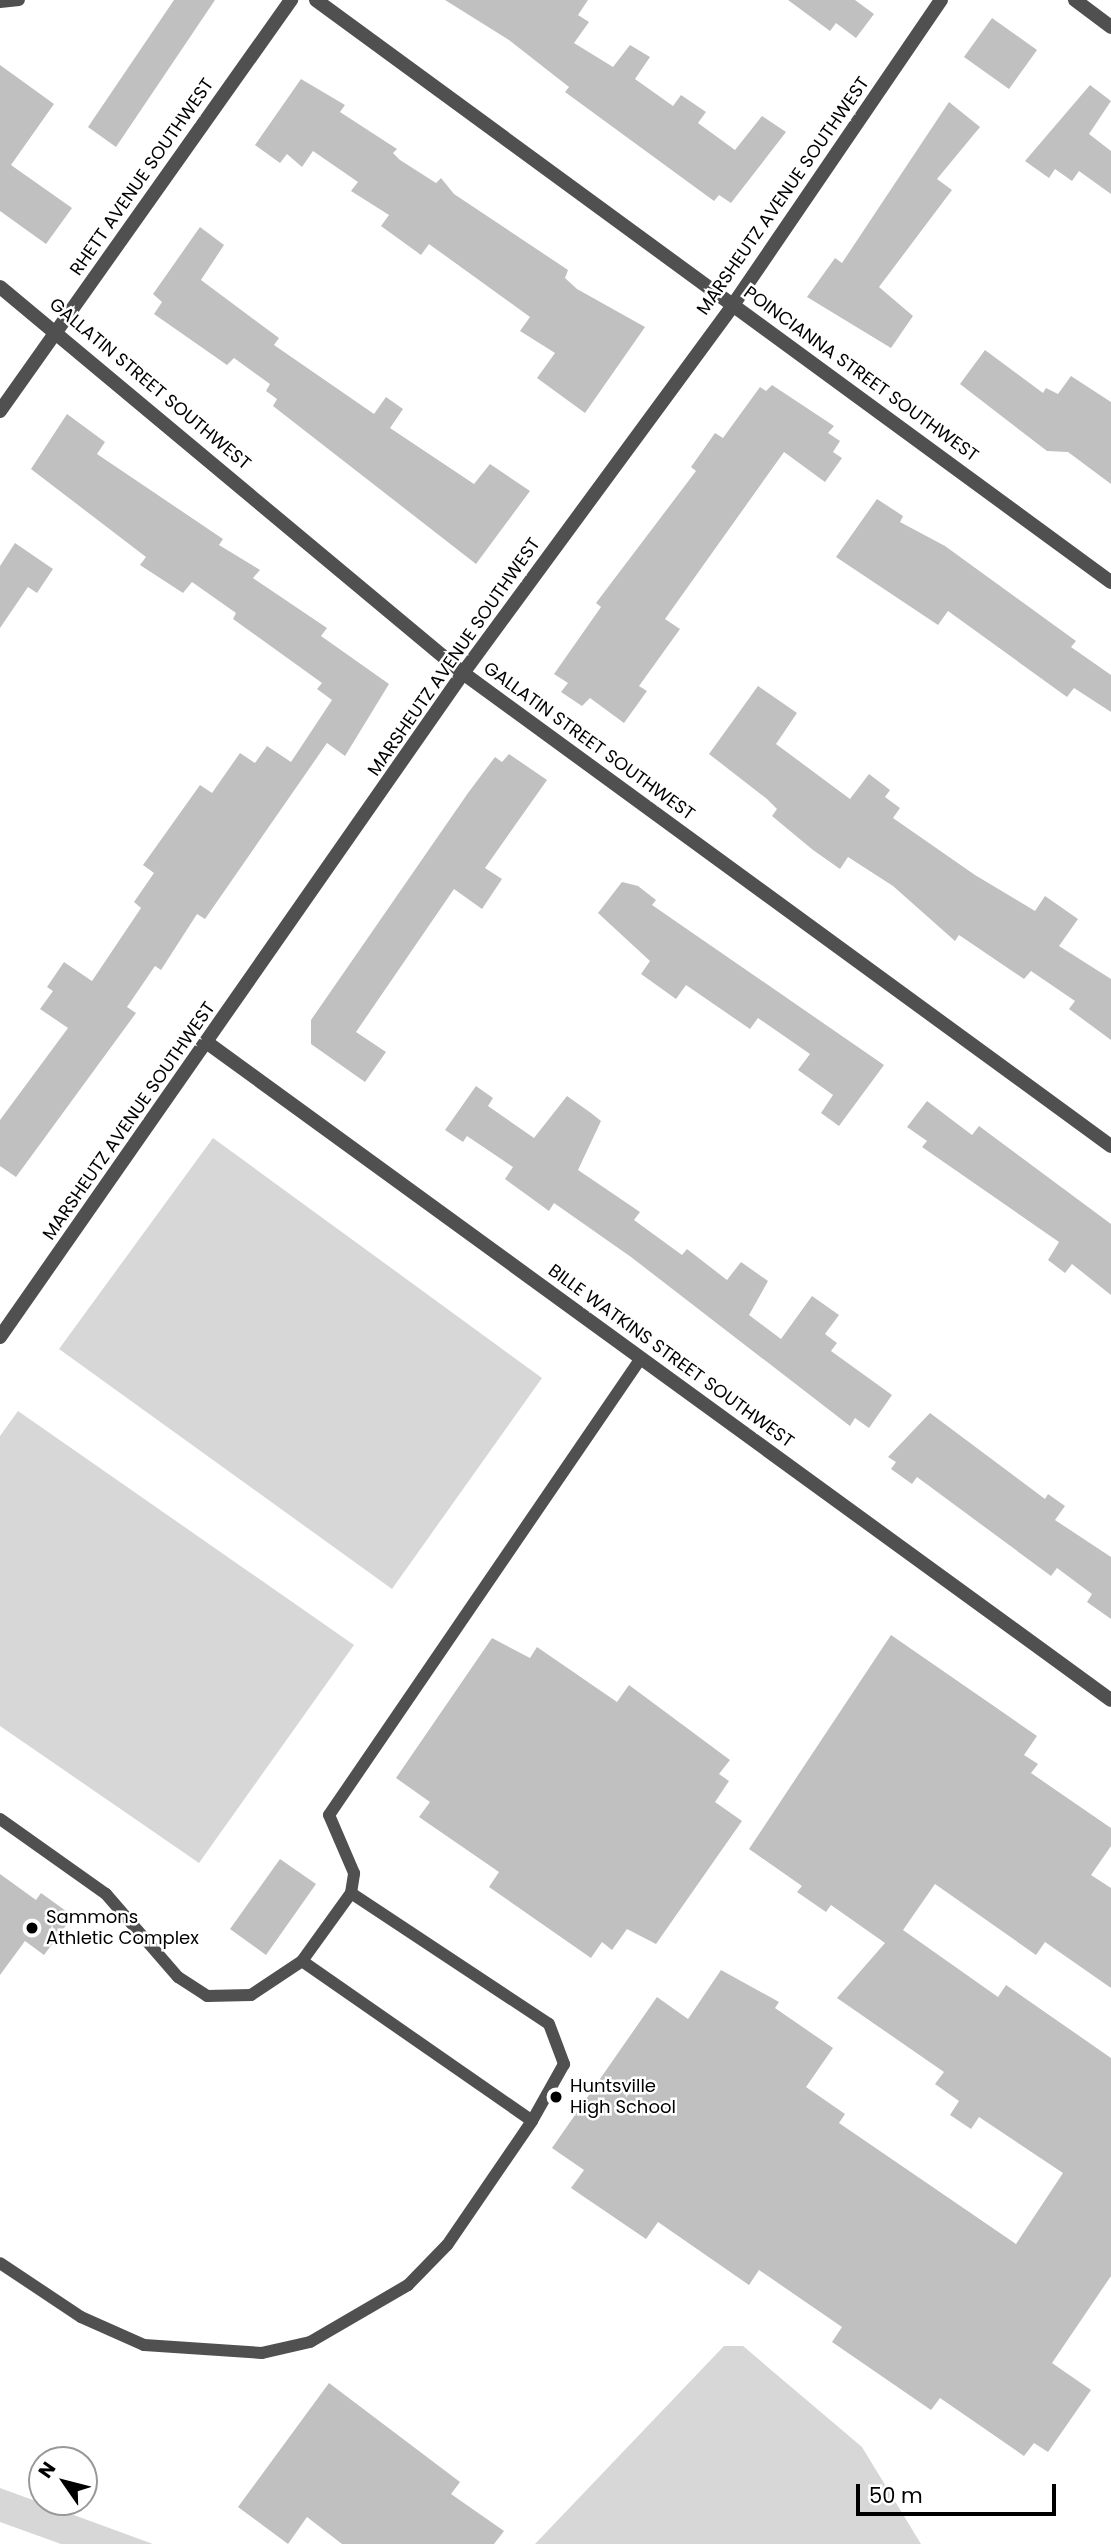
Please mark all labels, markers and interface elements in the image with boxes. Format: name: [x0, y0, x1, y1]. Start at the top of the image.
street label: MARSHEUTZ AVENUE SOUTHWEST: [692, 73, 874, 319]
street label: RHETT AVENUE SOUTHWEST: [66, 74, 218, 280]
street label: POINCIANNA STREET SOUTHWEST: [739, 282, 983, 466]
street label: GALLATIN STREET SOUTHWEST: [45, 293, 255, 475]
street label: MARSHEUTZ AVENUE SOUTHWEST: [363, 534, 545, 780]
street label: GALLATIN STREET SOUTHWEST: [479, 657, 699, 825]
street label: MARSHEUTZ AVENUE SOUTHWEST: [38, 998, 220, 1244]
street label: BILLE WATKINS STREET SOUTHWEST: [544, 1260, 798, 1452]
place label: Sammons Athletic Complex: [46, 1907, 199, 1950]
marker: Sammons Athletic Complex: [24, 1920, 40, 1936]
place label: Huntsville High School: [570, 2076, 676, 2118]
marker: Huntsville High School: [548, 2089, 564, 2105]
north arrow: [28, 2446, 98, 2516]
text: N: [32, 2456, 62, 2483]
scale bar: [859, 2470, 1058, 2514]
text: 50 m: [869, 2481, 923, 2510]

